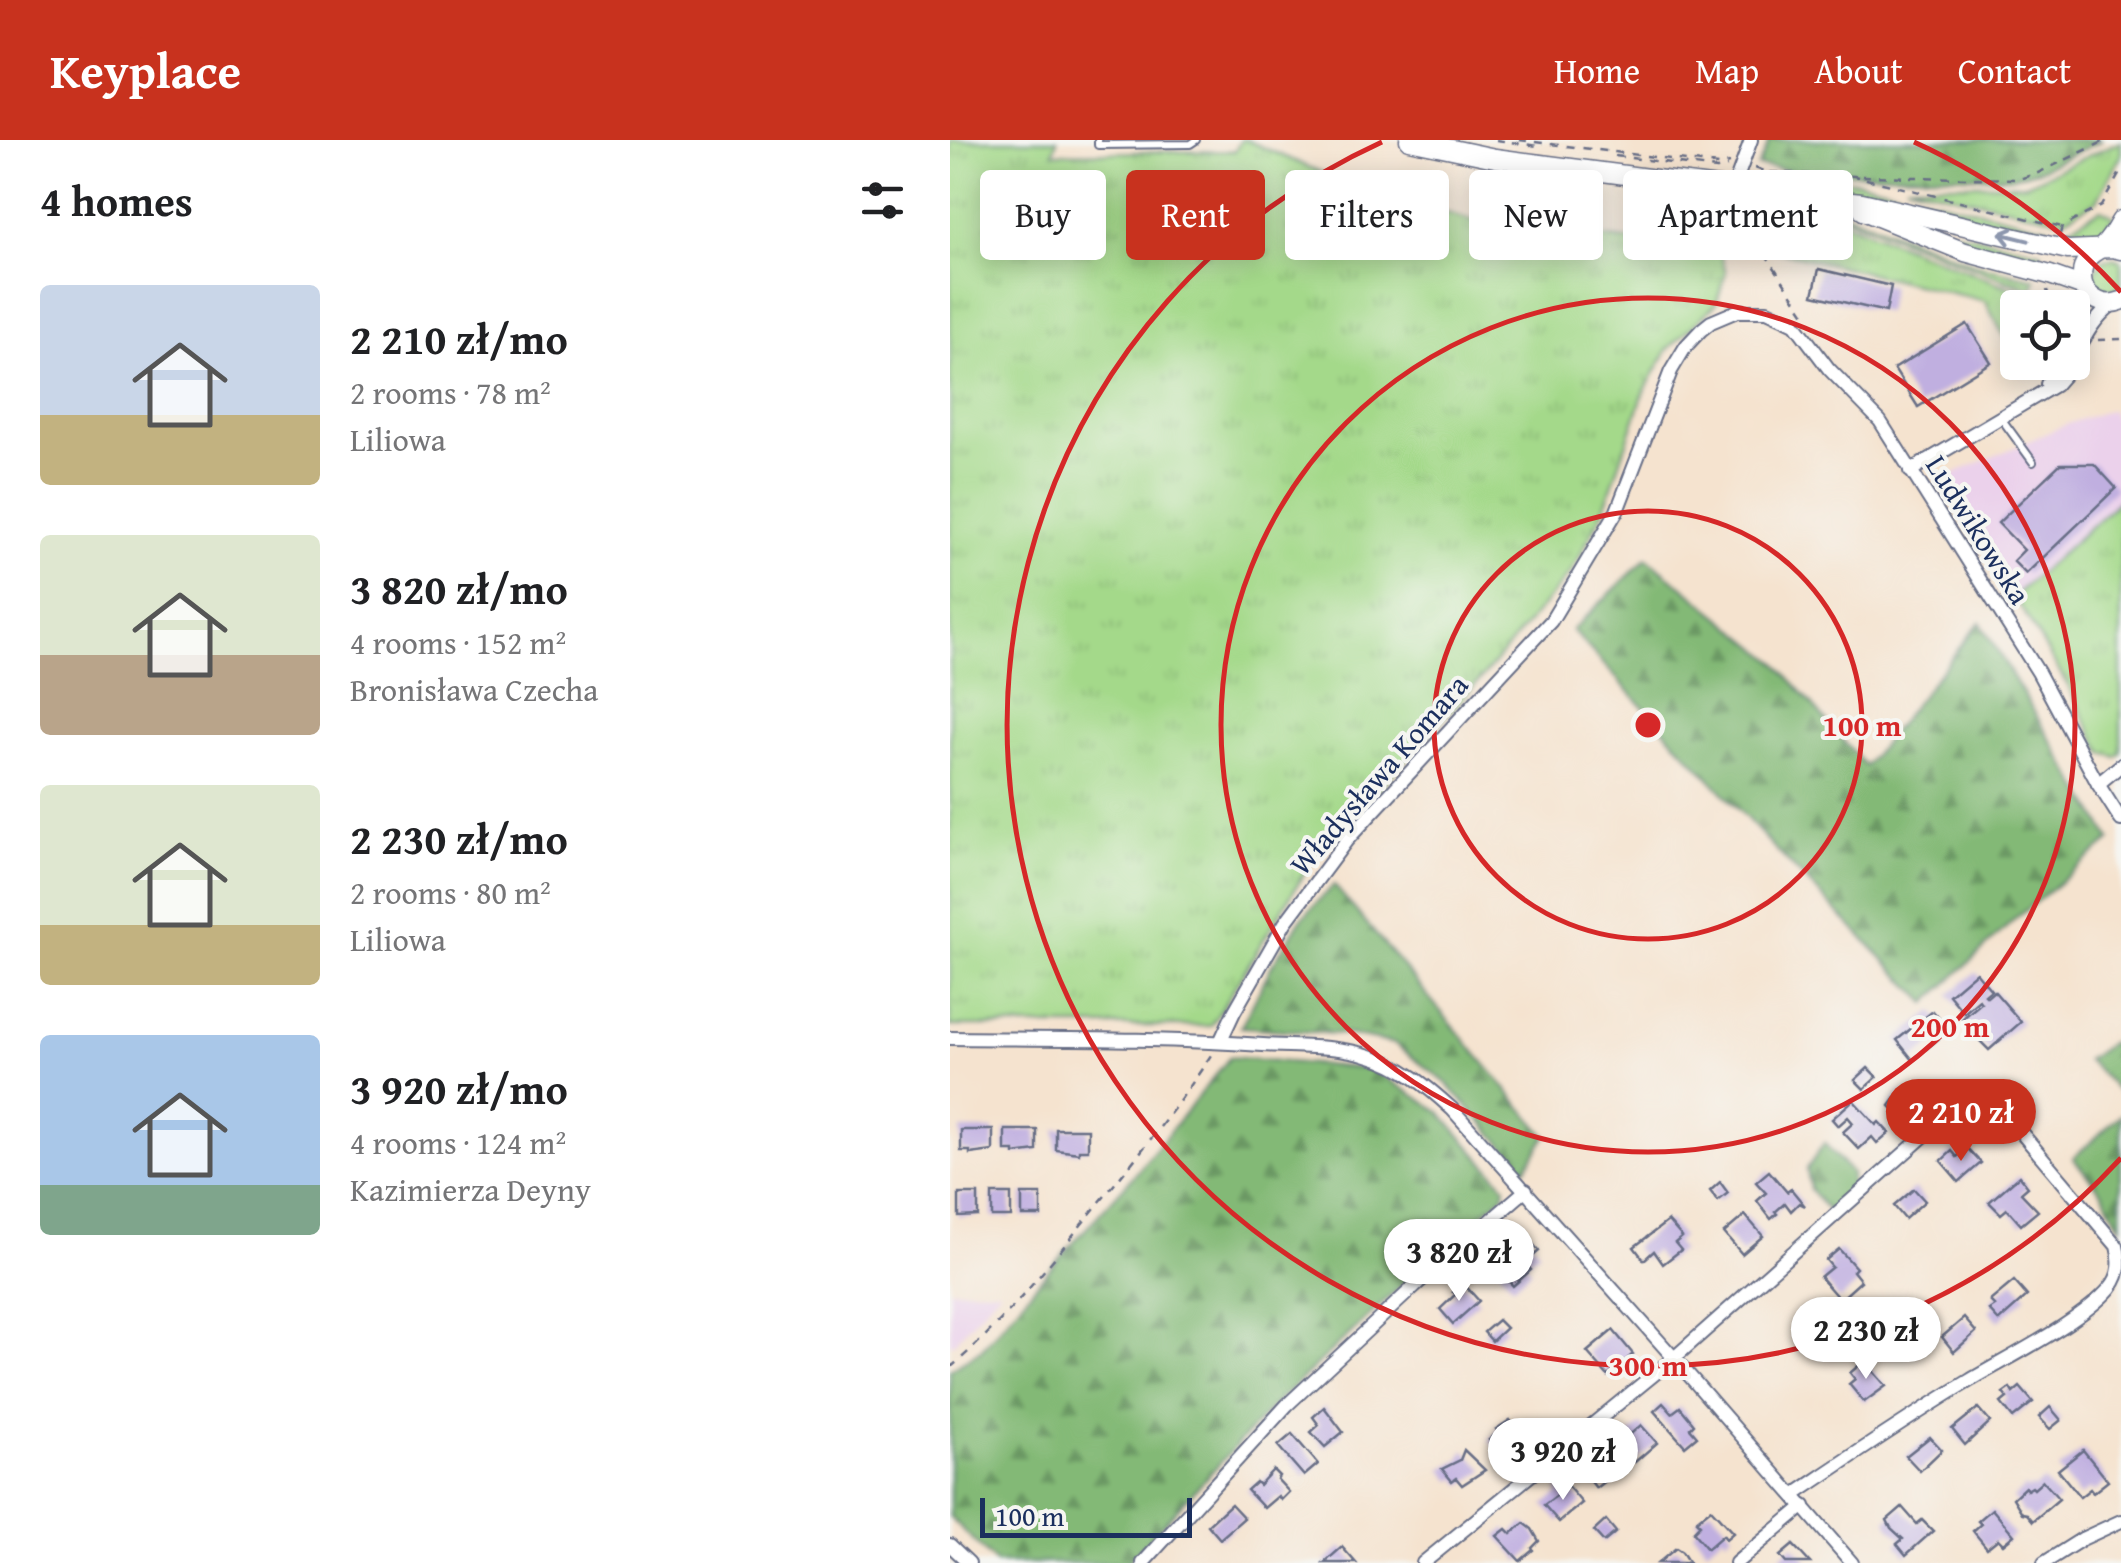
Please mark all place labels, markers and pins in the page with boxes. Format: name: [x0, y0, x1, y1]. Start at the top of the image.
centre of rings: [1630, 707, 1666, 743]
pin: 2 210 zł: [1858, 1079, 2064, 1164]
pin: 3 820 zł: [1356, 1219, 1562, 1304]
pin: 2 230 zł: [1763, 1297, 1969, 1382]
pin: 3 920 zł: [1460, 1418, 1666, 1503]

